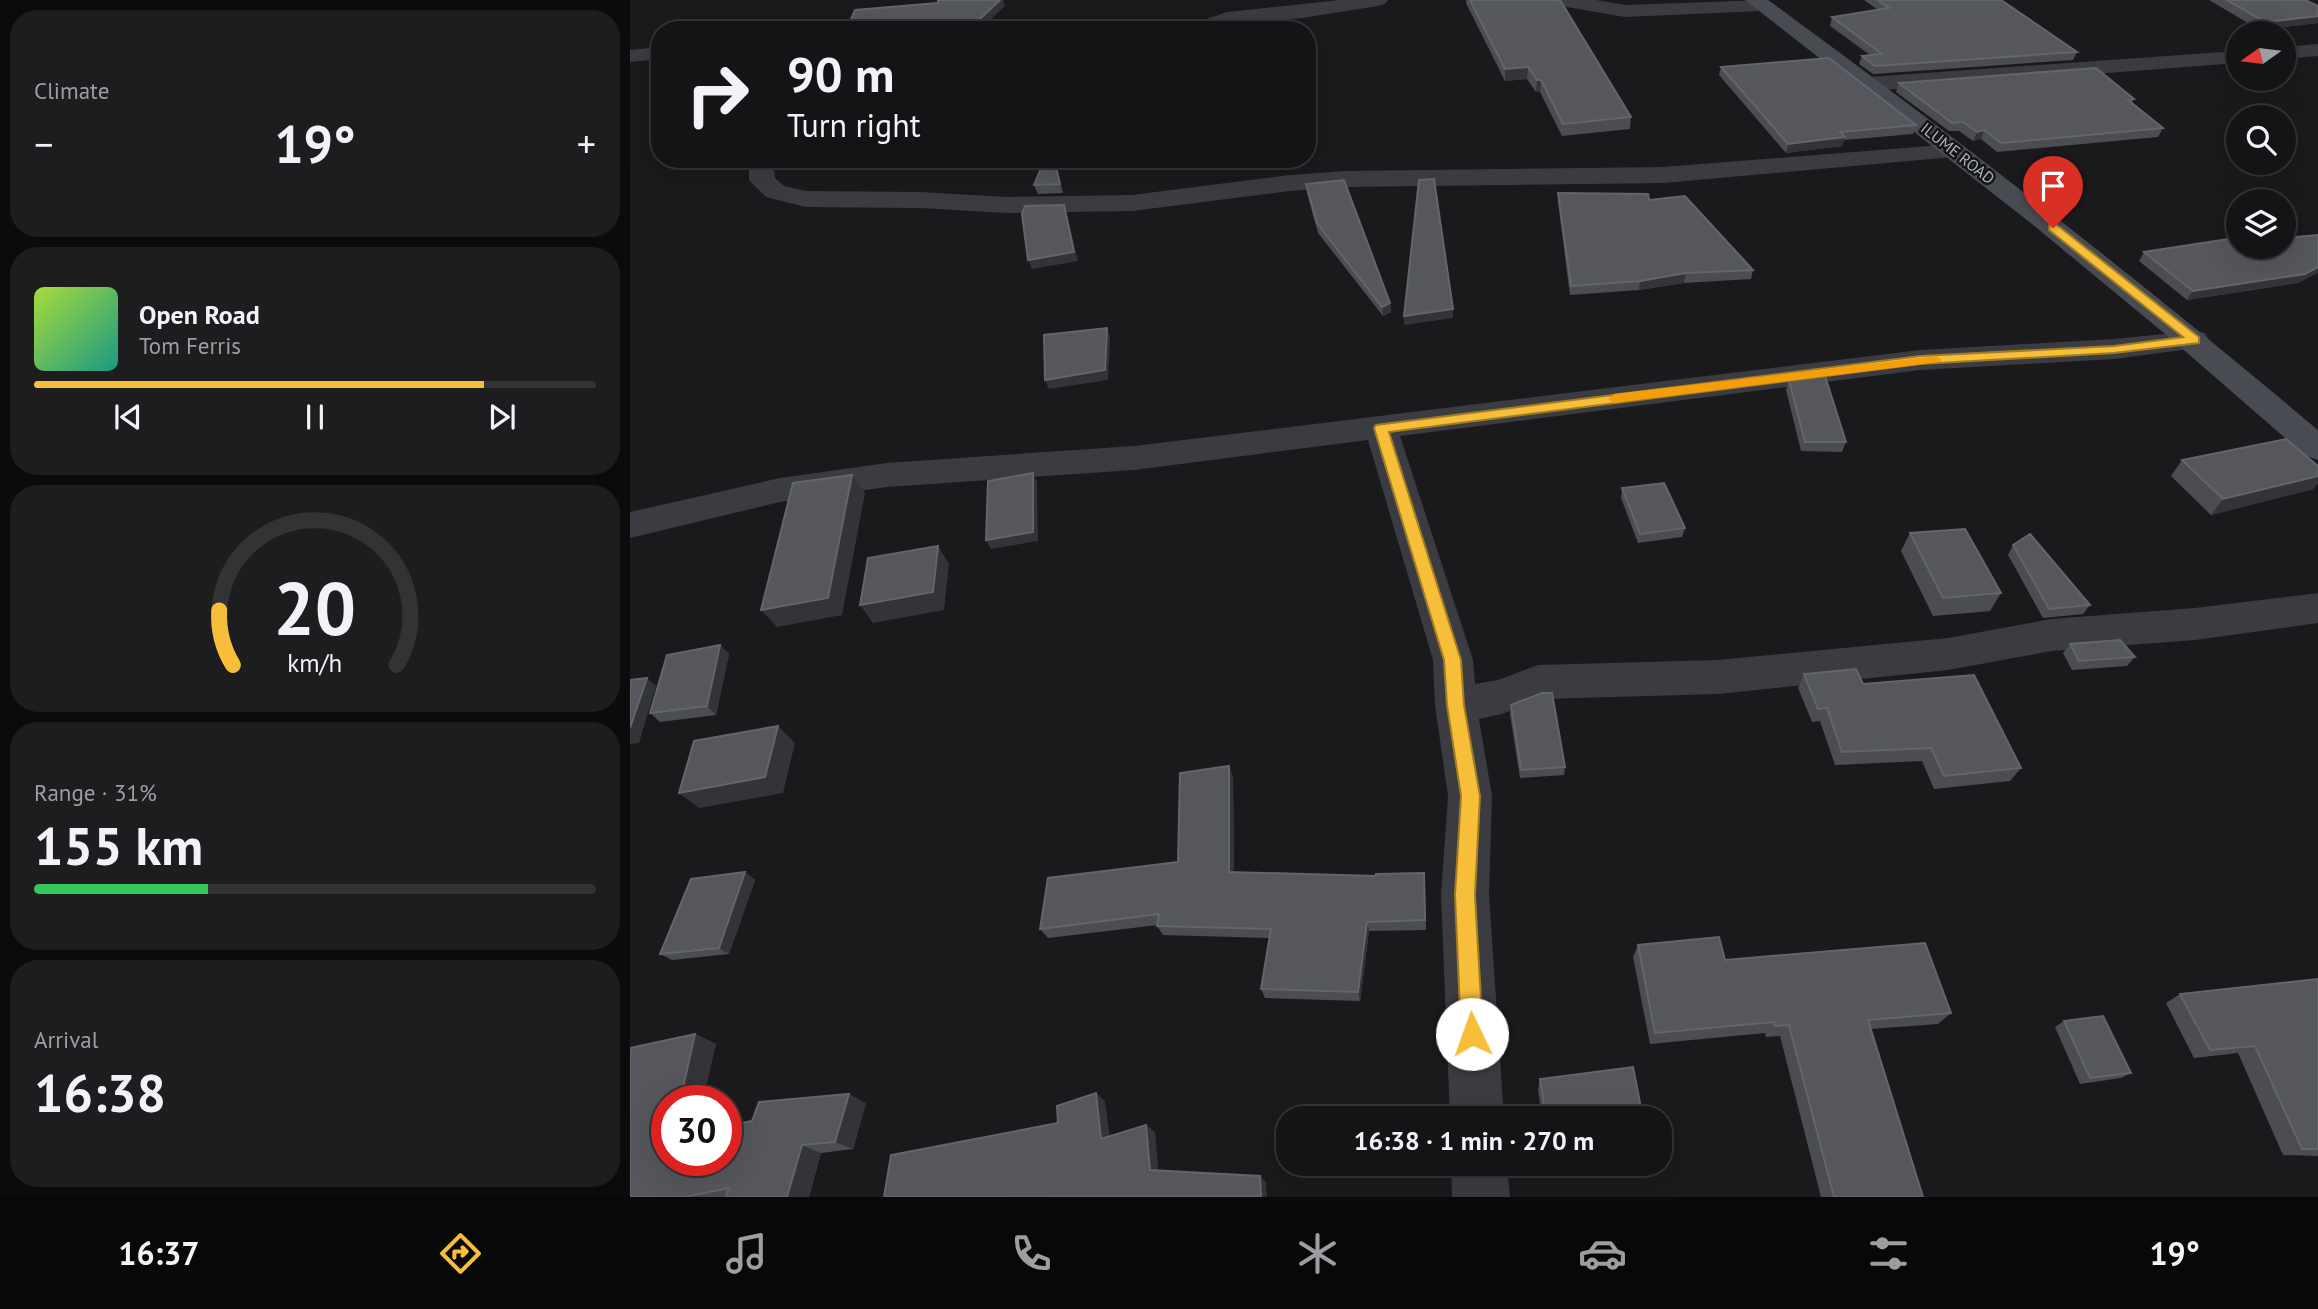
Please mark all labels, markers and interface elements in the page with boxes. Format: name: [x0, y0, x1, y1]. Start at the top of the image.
north arrow: [2226, 21, 2296, 91]
map controls: [2226, 21, 2296, 259]
text: 90 m: [787, 42, 894, 106]
icon: right: [672, 49, 763, 140]
text: Climate: [34, 76, 109, 105]
text: Turn right: [787, 104, 921, 146]
button: search: [2226, 105, 2296, 175]
text: 19°: [274, 110, 356, 177]
street label: ILUME ROAD: [1917, 118, 1999, 188]
text: −: [34, 119, 53, 168]
text: +: [577, 119, 596, 168]
pin: [2023, 156, 2083, 228]
icon: arrive: [2034, 167, 2072, 205]
button: layers: [2226, 189, 2296, 259]
text: Open Road: [139, 298, 260, 331]
text: Tom Ferris: [139, 331, 241, 360]
icon: previous: [109, 398, 147, 436]
icon: pause: [296, 398, 334, 436]
icon: next: [483, 398, 521, 436]
text: 20: [274, 561, 356, 655]
text: km/h: [288, 646, 342, 678]
text: Range · 31%: [34, 778, 157, 807]
text: 155 km: [34, 812, 203, 879]
position arrow: [1435, 997, 1509, 1071]
text: Arrival: [34, 1025, 98, 1054]
text: 16:38: [34, 1059, 166, 1126]
speed limit sign: 30: [651, 1085, 742, 1176]
text: 16:38 · 1 min · 270 m: [1354, 1124, 1594, 1157]
icon: directions: [436, 1229, 485, 1278]
icon: music: [722, 1229, 771, 1278]
icon: phone: [1007, 1229, 1056, 1278]
icon: climate: [1293, 1229, 1342, 1278]
icon: car: [1578, 1229, 1627, 1278]
icon: filters: [1864, 1229, 1913, 1278]
text: 16:37: [118, 1232, 199, 1274]
text: 19°: [2149, 1232, 2200, 1274]

